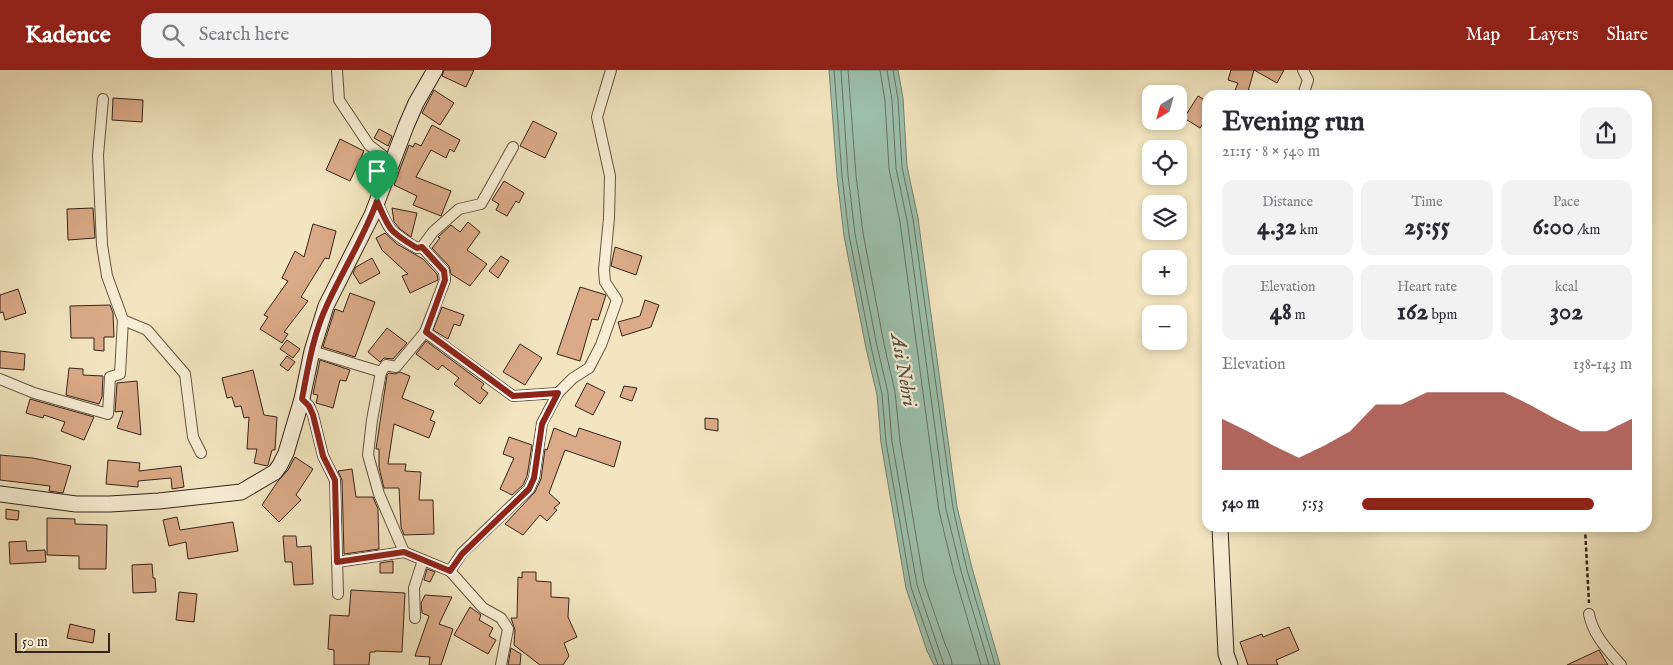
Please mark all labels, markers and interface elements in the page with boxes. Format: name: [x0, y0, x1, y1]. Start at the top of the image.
search box: [141, 13, 491, 58]
text: Kadence: [25, 20, 111, 51]
icon: search: [159, 21, 187, 49]
text: Search here: [199, 23, 289, 47]
text: Map: [1466, 24, 1500, 47]
text: Layers: [1528, 24, 1579, 47]
text: Share: [1607, 24, 1648, 47]
north arrow: [1142, 85, 1188, 130]
map controls: [1142, 85, 1187, 350]
text: Evening run: [1222, 105, 1365, 140]
button: share: [1580, 107, 1632, 159]
button: locate: [1142, 140, 1187, 185]
text: 21:15 · 8 × 540 m: [1222, 142, 1320, 162]
pin: [356, 150, 398, 201]
icon: arrive: [363, 157, 391, 185]
text: Distance: [1262, 193, 1313, 211]
text: Time: [1411, 193, 1443, 211]
text: Pace: [1553, 193, 1580, 211]
button: layers: [1142, 195, 1187, 240]
text: 4.32: [1257, 211, 1297, 243]
text: 25:55: [1404, 211, 1450, 243]
text: 6:00: [1532, 211, 1574, 243]
text: km: [1297, 221, 1318, 239]
text: /km: [1574, 221, 1600, 239]
button: +: [1142, 250, 1187, 295]
text: Elevation: [1260, 278, 1315, 296]
text: Heart rate: [1397, 278, 1457, 296]
text: kcal: [1555, 278, 1578, 296]
text: 48: [1270, 296, 1292, 328]
text: 162: [1397, 296, 1428, 328]
text: 302: [1550, 296, 1583, 328]
button: −: [1142, 305, 1187, 350]
text: m: [1292, 306, 1306, 324]
text: bpm: [1428, 306, 1457, 324]
water label: Asi Nehri: [884, 330, 922, 410]
text: Elevation: [1222, 355, 1285, 375]
text: 138–143 m: [1573, 355, 1632, 375]
text: 540 m: [1222, 494, 1259, 514]
text: 5:53: [1302, 494, 1324, 514]
scale bar: [15, 630, 110, 653]
text: 50 m: [22, 633, 48, 651]

